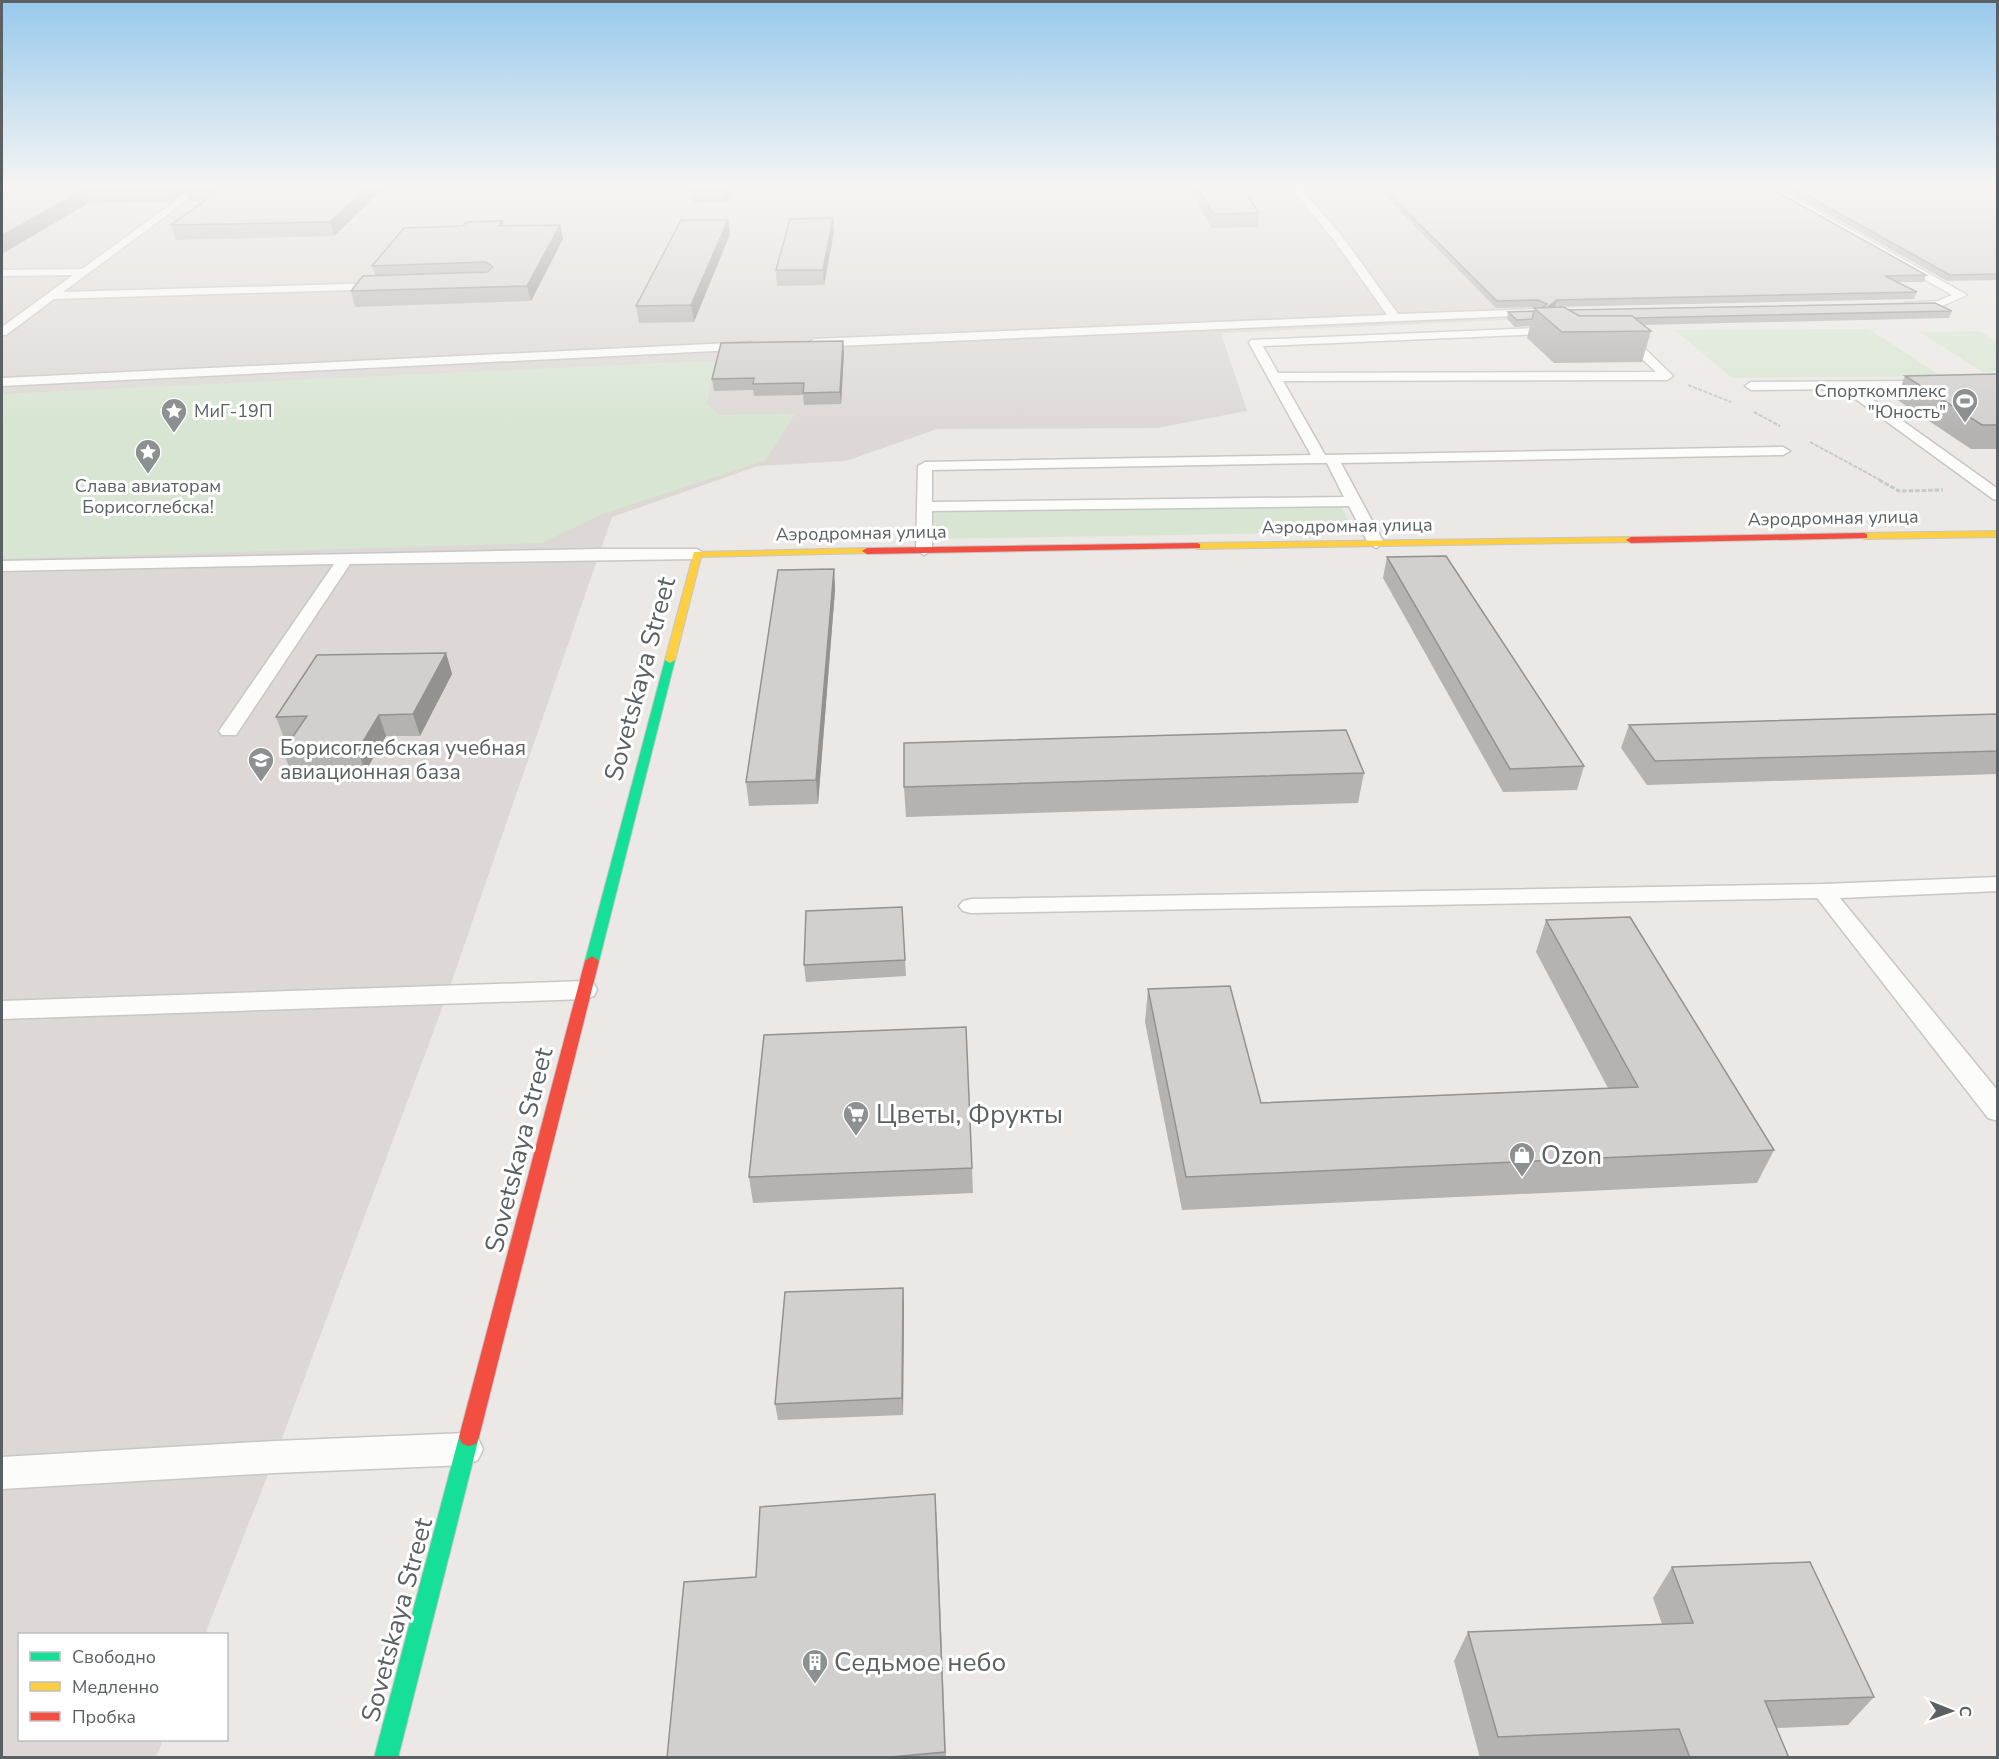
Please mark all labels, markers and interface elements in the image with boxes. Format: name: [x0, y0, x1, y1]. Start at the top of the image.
place label: Спорткомплекс "Юность": [1814, 379, 1946, 424]
sports icon: Спорткомплекс "Юность": [1950, 386, 1980, 424]
place icon: МиГ-19П: [159, 396, 189, 434]
place label: МиГ-19П: [194, 399, 273, 423]
place icon: Слава авиаторам Борисоглебска!: [133, 437, 163, 475]
place label: Слава авиаторам Борисоглебска!: [75, 474, 221, 519]
street label: Аэродромная улица: [1747, 505, 1919, 531]
street label: Аэродромная улица: [1261, 513, 1433, 539]
street label: Аэродромная улица: [775, 520, 947, 546]
street label: Sovetskaya Street: [596, 572, 684, 785]
place label: Борисоглебская учебная авиационная база: [280, 734, 526, 786]
school or university icon: Борисоглебская учебная авиационная база: [246, 745, 276, 783]
street label: Sovetskaya Street: [477, 1043, 562, 1256]
place label: Цветы, Фрукты: [876, 1097, 1063, 1132]
supermarket icon: Цветы, Фрукты: [841, 1099, 871, 1137]
place label: Ozon: [1541, 1138, 1602, 1173]
shop icon: Ozon: [1507, 1140, 1537, 1178]
street label: Sovetskaya Street: [353, 1513, 441, 1726]
legend: [18, 1633, 228, 1741]
text: Свободно: [72, 1645, 156, 1669]
place label: Седьмое небо: [834, 1645, 1006, 1680]
building icon: Седьмое небо: [800, 1647, 830, 1685]
text: Медленно: [72, 1675, 159, 1699]
north arrow: [1921, 1681, 1981, 1741]
text: Пробка: [72, 1705, 136, 1729]
text: С: [1954, 1706, 1976, 1717]

